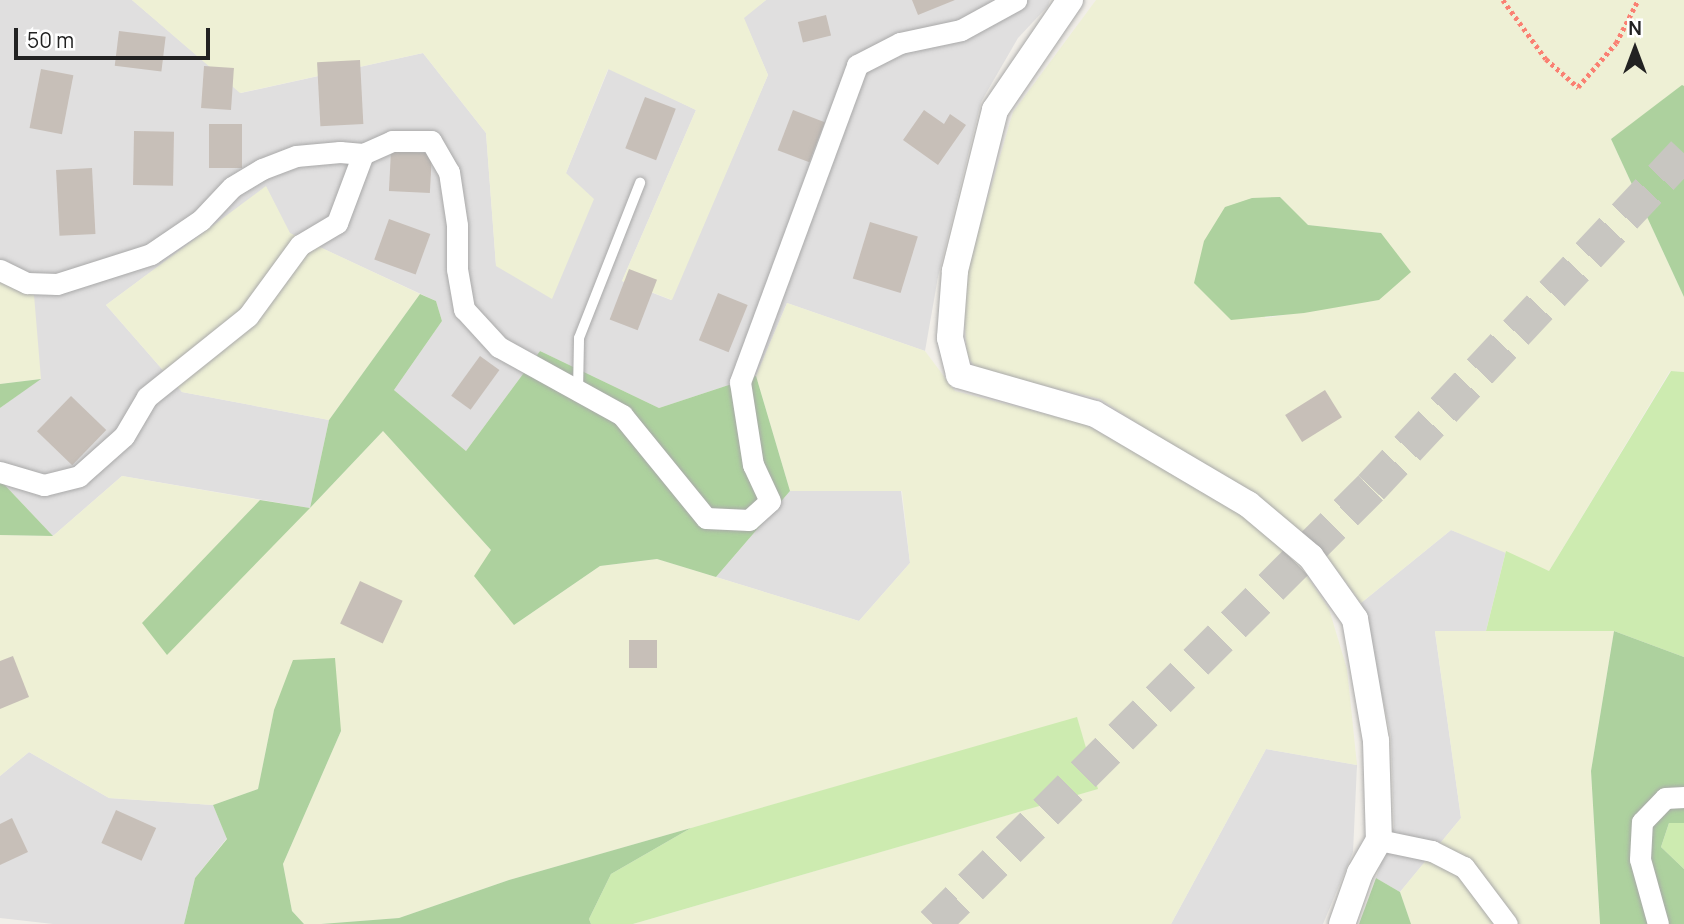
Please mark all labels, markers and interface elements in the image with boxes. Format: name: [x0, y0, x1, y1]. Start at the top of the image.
scale bar: [18, 14, 214, 58]
north arrow: [1600, 14, 1670, 84]
text: N: [1628, 15, 1642, 41]
text: 50 m: [27, 26, 74, 54]

